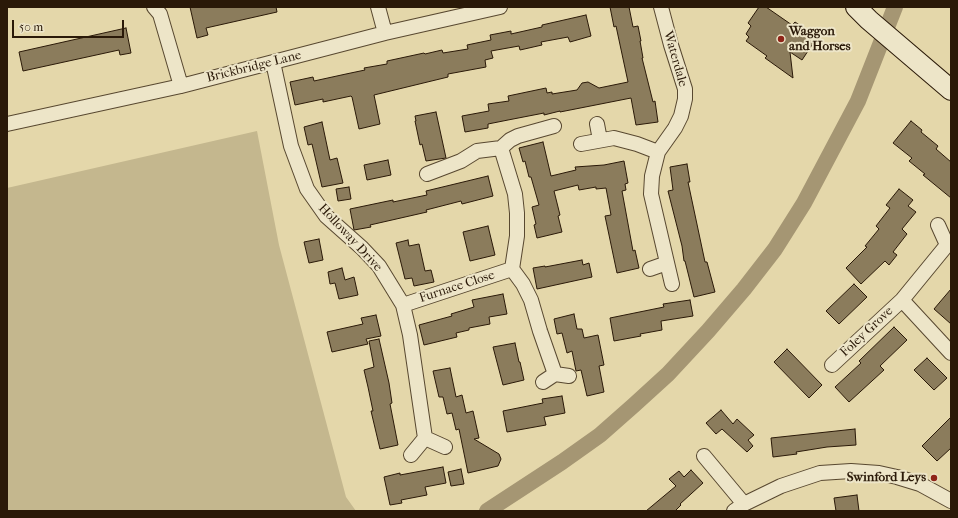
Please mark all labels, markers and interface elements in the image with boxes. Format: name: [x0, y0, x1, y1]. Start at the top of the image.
scale bar: [14, 12, 126, 38]
text: 50 m: [19, 20, 43, 34]
place label: Waggon and Horses: [789, 24, 851, 55]
street label: Waterdale: [660, 29, 690, 89]
marker: Waggon and Horses: [776, 34, 786, 44]
street label: Brickbridge Lane: [205, 48, 303, 86]
street label: Holloway Drive: [315, 201, 385, 275]
street label: Furnace Close: [417, 267, 497, 307]
street label: Foley Grove: [837, 304, 897, 360]
place label: Swinford Leys: [847, 470, 926, 486]
marker: Swinford Leys: [929, 473, 939, 483]

